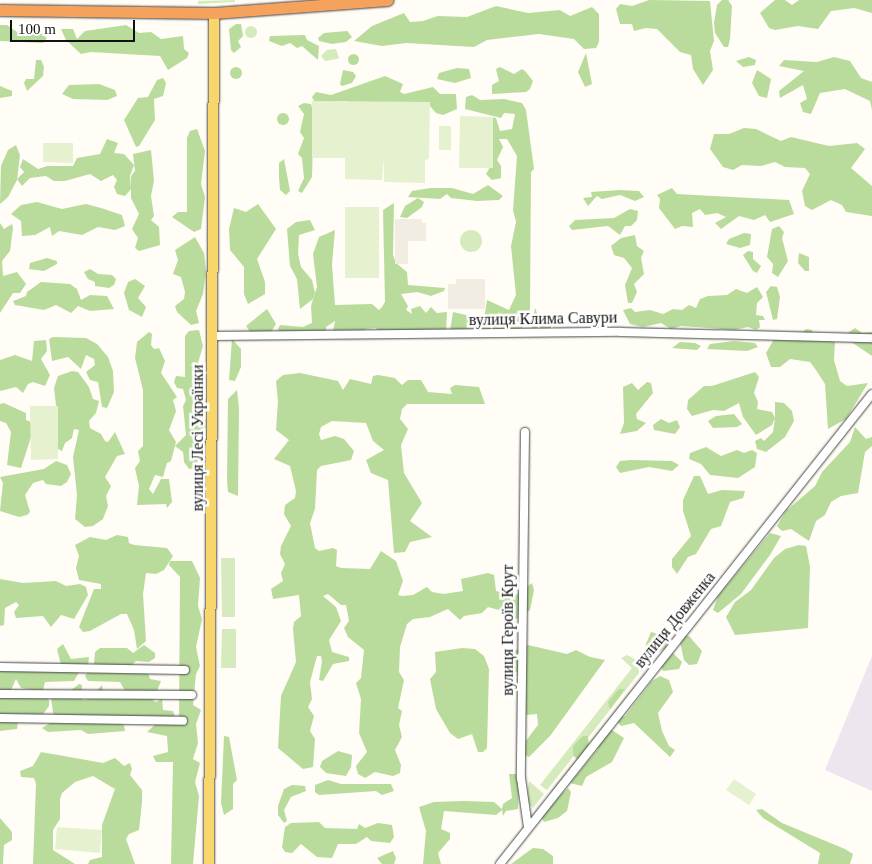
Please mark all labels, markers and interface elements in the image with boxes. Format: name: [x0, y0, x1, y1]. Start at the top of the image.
scale bar: [12, 10, 138, 42]
text: 100 m: [18, 21, 56, 37]
street label: вулиця Клима Савури: [469, 308, 617, 330]
street label: вулиця Лесі Українки: [188, 365, 208, 511]
street label: вулиця Героїв Крут: [498, 564, 518, 696]
street label: вулиця Довженка: [630, 568, 720, 672]

